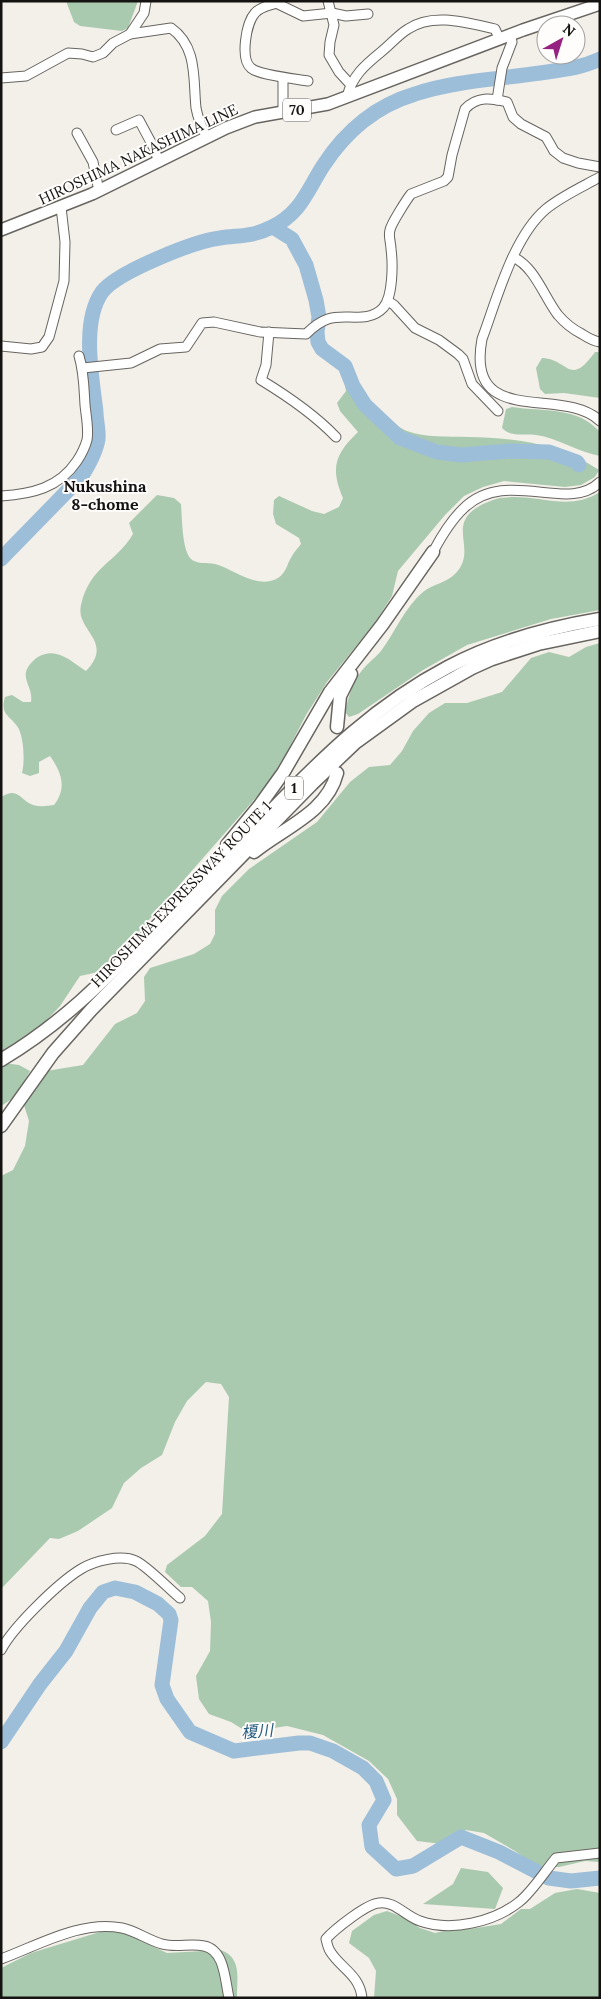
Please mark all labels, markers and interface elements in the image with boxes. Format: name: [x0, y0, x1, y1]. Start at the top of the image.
north arrow: [536, 15, 586, 65]
text: N: [559, 19, 579, 40]
road number: 70: [283, 98, 311, 122]
street label: HIROSHIMA NAKASHIMA LINE: [35, 99, 241, 209]
district label: Nukushina 8-chome: [64, 476, 147, 514]
road number: 1: [285, 776, 303, 800]
street label: HIROSHIMA EXPRESSWAY ROUTE 1: [87, 797, 275, 991]
water label: 榎川: [240, 1719, 276, 1742]

